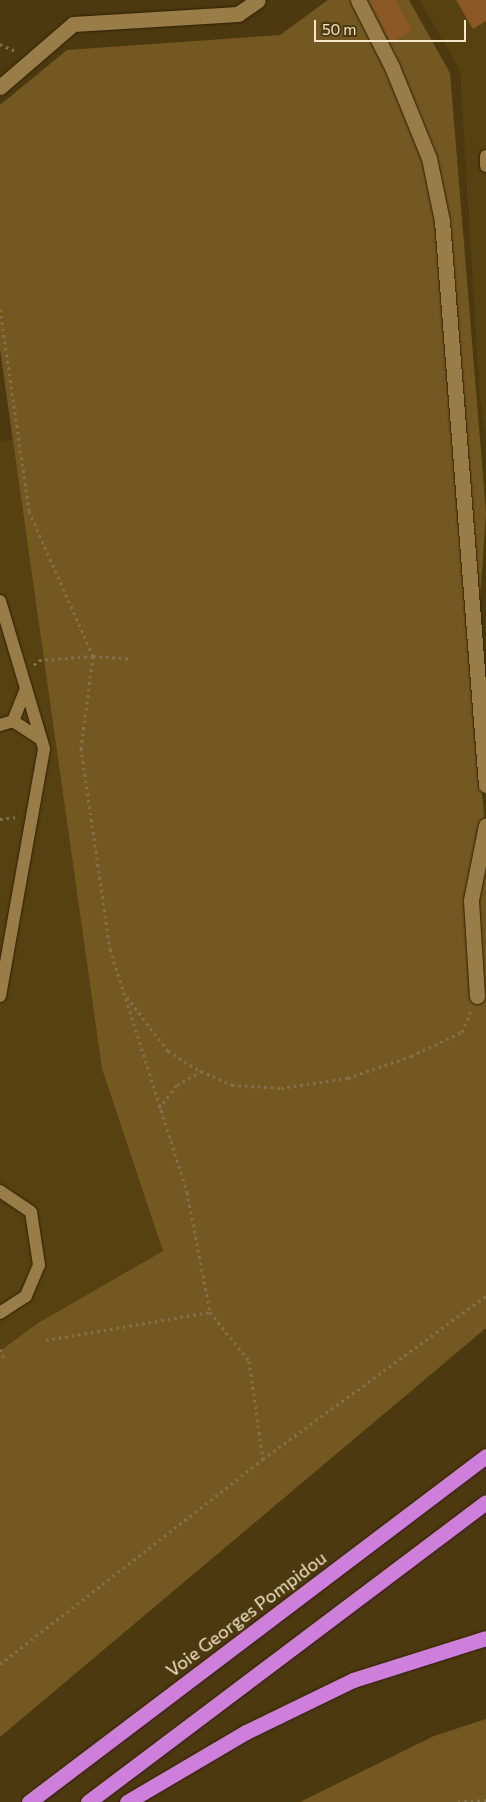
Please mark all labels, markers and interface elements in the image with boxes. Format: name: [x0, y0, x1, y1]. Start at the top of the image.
scale bar: [316, 10, 468, 42]
text: 50 m: [322, 20, 356, 38]
street label: Voie Georges Pompidou: [162, 1547, 330, 1681]

